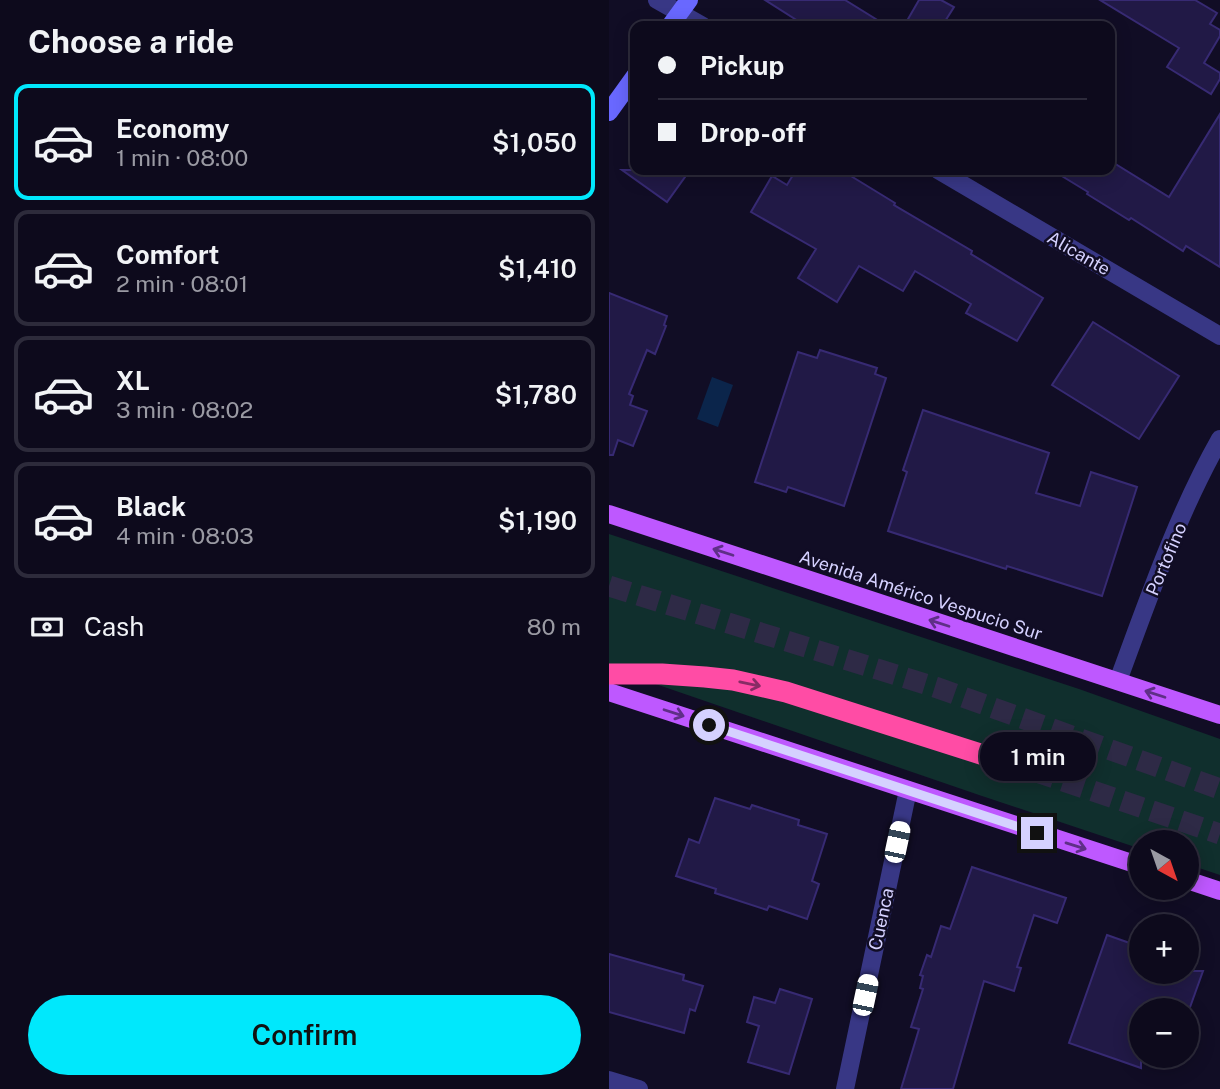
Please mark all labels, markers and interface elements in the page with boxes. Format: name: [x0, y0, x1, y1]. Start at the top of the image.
text: Choose a ride: [28, 23, 234, 60]
text: Pickup: [700, 50, 784, 81]
icon: car: [32, 111, 95, 174]
text: Economy: [116, 113, 229, 144]
text: Drop-off: [700, 117, 806, 148]
text: $1,050: [492, 127, 577, 158]
text: 1 min · 08:00: [116, 144, 248, 171]
street label: Alicante: [1044, 227, 1114, 279]
icon: car: [32, 237, 95, 300]
text: Comfort: [116, 239, 219, 270]
text: $1,410: [498, 253, 577, 284]
text: 2 min · 08:01: [116, 270, 248, 297]
icon: car: [32, 363, 95, 426]
text: XL: [116, 365, 150, 396]
text: $1,780: [495, 379, 577, 410]
text: 3 min · 08:02: [116, 396, 253, 423]
icon: car: [32, 489, 95, 552]
text: Black: [116, 491, 186, 522]
text: $1,190: [498, 505, 577, 536]
street label: Portofino: [1141, 519, 1191, 599]
text: 4 min · 08:03: [116, 522, 254, 549]
one-way arrow: [712, 545, 734, 558]
street label: Avenida Américo Vespucio Sur: [797, 546, 1045, 644]
icon: cash: [28, 608, 66, 646]
text: Cash: [84, 611, 144, 642]
text: 80 m: [527, 613, 581, 640]
one-way arrow: [928, 615, 950, 628]
one-way arrow: [738, 678, 761, 691]
one-way arrow: [1145, 687, 1167, 699]
one-way arrow: [662, 708, 684, 720]
route start: [693, 709, 725, 741]
callout: 1 min: [979, 732, 1095, 780]
text: 1 min: [1011, 743, 1065, 770]
route end: [1021, 817, 1053, 849]
car: [883, 819, 912, 865]
north arrow: [1129, 830, 1199, 900]
map controls: [1129, 830, 1199, 1068]
one-way arrow: [1065, 840, 1087, 853]
street label: Cuenca: [864, 886, 898, 952]
button: +: [1129, 914, 1199, 984]
car: [851, 972, 880, 1018]
button: Confirm: [28, 995, 581, 1075]
button: −: [1129, 998, 1199, 1068]

